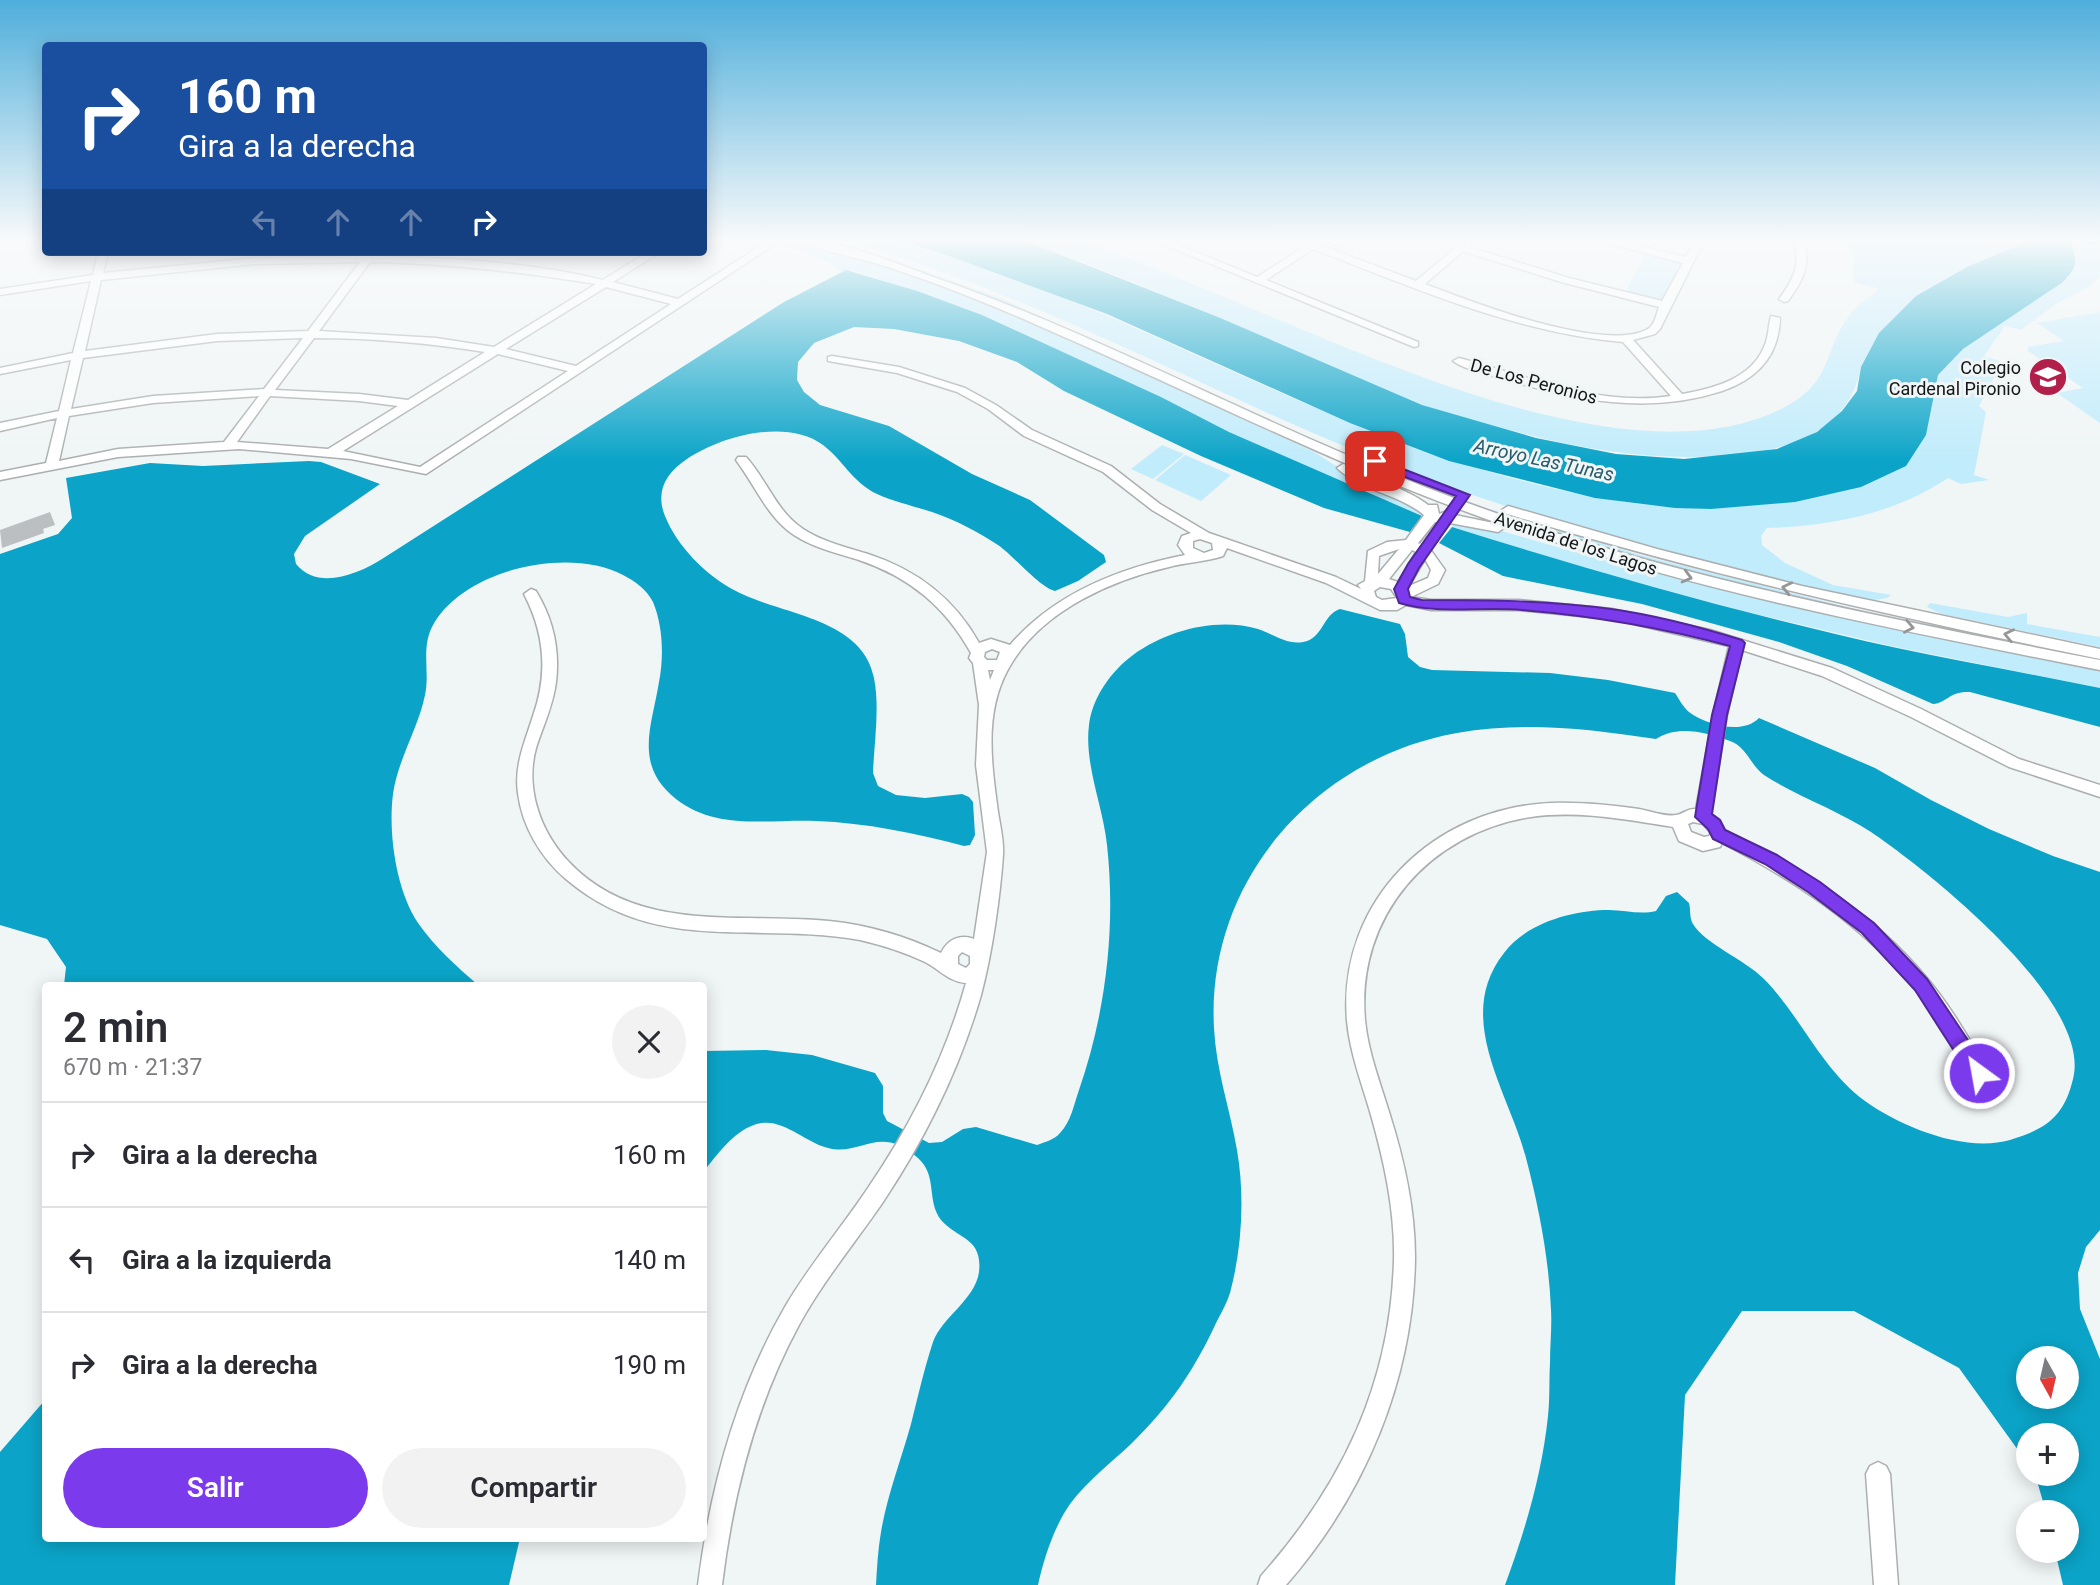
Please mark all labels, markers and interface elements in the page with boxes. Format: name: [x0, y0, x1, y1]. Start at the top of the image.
text: 160 m: [178, 68, 317, 125]
icon: right: [63, 70, 154, 161]
text: Gira a la derecha: [178, 127, 416, 165]
icon: left: [246, 203, 284, 241]
icon: ahead: [319, 203, 357, 241]
icon: ahead: [392, 203, 430, 241]
icon: right: [465, 203, 503, 241]
street label: De Los Peronios: [1468, 354, 1600, 408]
school or university icon: Colegio Cardenal Pironio: [2027, 356, 2069, 398]
place label: Colegio Cardenal Pironio: [1889, 357, 2021, 399]
pin: [1345, 431, 1405, 491]
water label: Arroyo Las Tunas: [1471, 434, 1616, 486]
icon: arrive: [1356, 442, 1394, 480]
street label: Avenida de los Lagos: [1492, 507, 1660, 579]
one-way arrow: [1681, 569, 1693, 583]
one-way arrow: [1781, 582, 1793, 596]
one-way arrow: [1903, 619, 1915, 634]
one-way arrow: [2003, 629, 2015, 644]
text: 2 min: [63, 1003, 168, 1052]
button: close: [612, 1005, 686, 1079]
position arrow: [1942, 1036, 2016, 1110]
text: 670 m · 21:37: [63, 1054, 202, 1081]
icon: right: [63, 1136, 101, 1174]
text: Gira a la derecha: [122, 1140, 318, 1170]
text: 160 m: [613, 1140, 686, 1170]
icon: left: [63, 1241, 101, 1279]
text: Gira a la izquierda: [122, 1245, 332, 1275]
text: 140 m: [613, 1245, 686, 1275]
icon: right: [63, 1346, 101, 1384]
north arrow: [2016, 1346, 2079, 1409]
map controls: [2016, 1346, 2079, 1563]
text: Gira a la derecha: [122, 1350, 318, 1380]
text: 190 m: [613, 1350, 686, 1380]
button: +: [2016, 1423, 2079, 1486]
button: Salir: [63, 1448, 368, 1528]
button: Compartir: [382, 1448, 686, 1528]
button: −: [2016, 1500, 2079, 1563]

